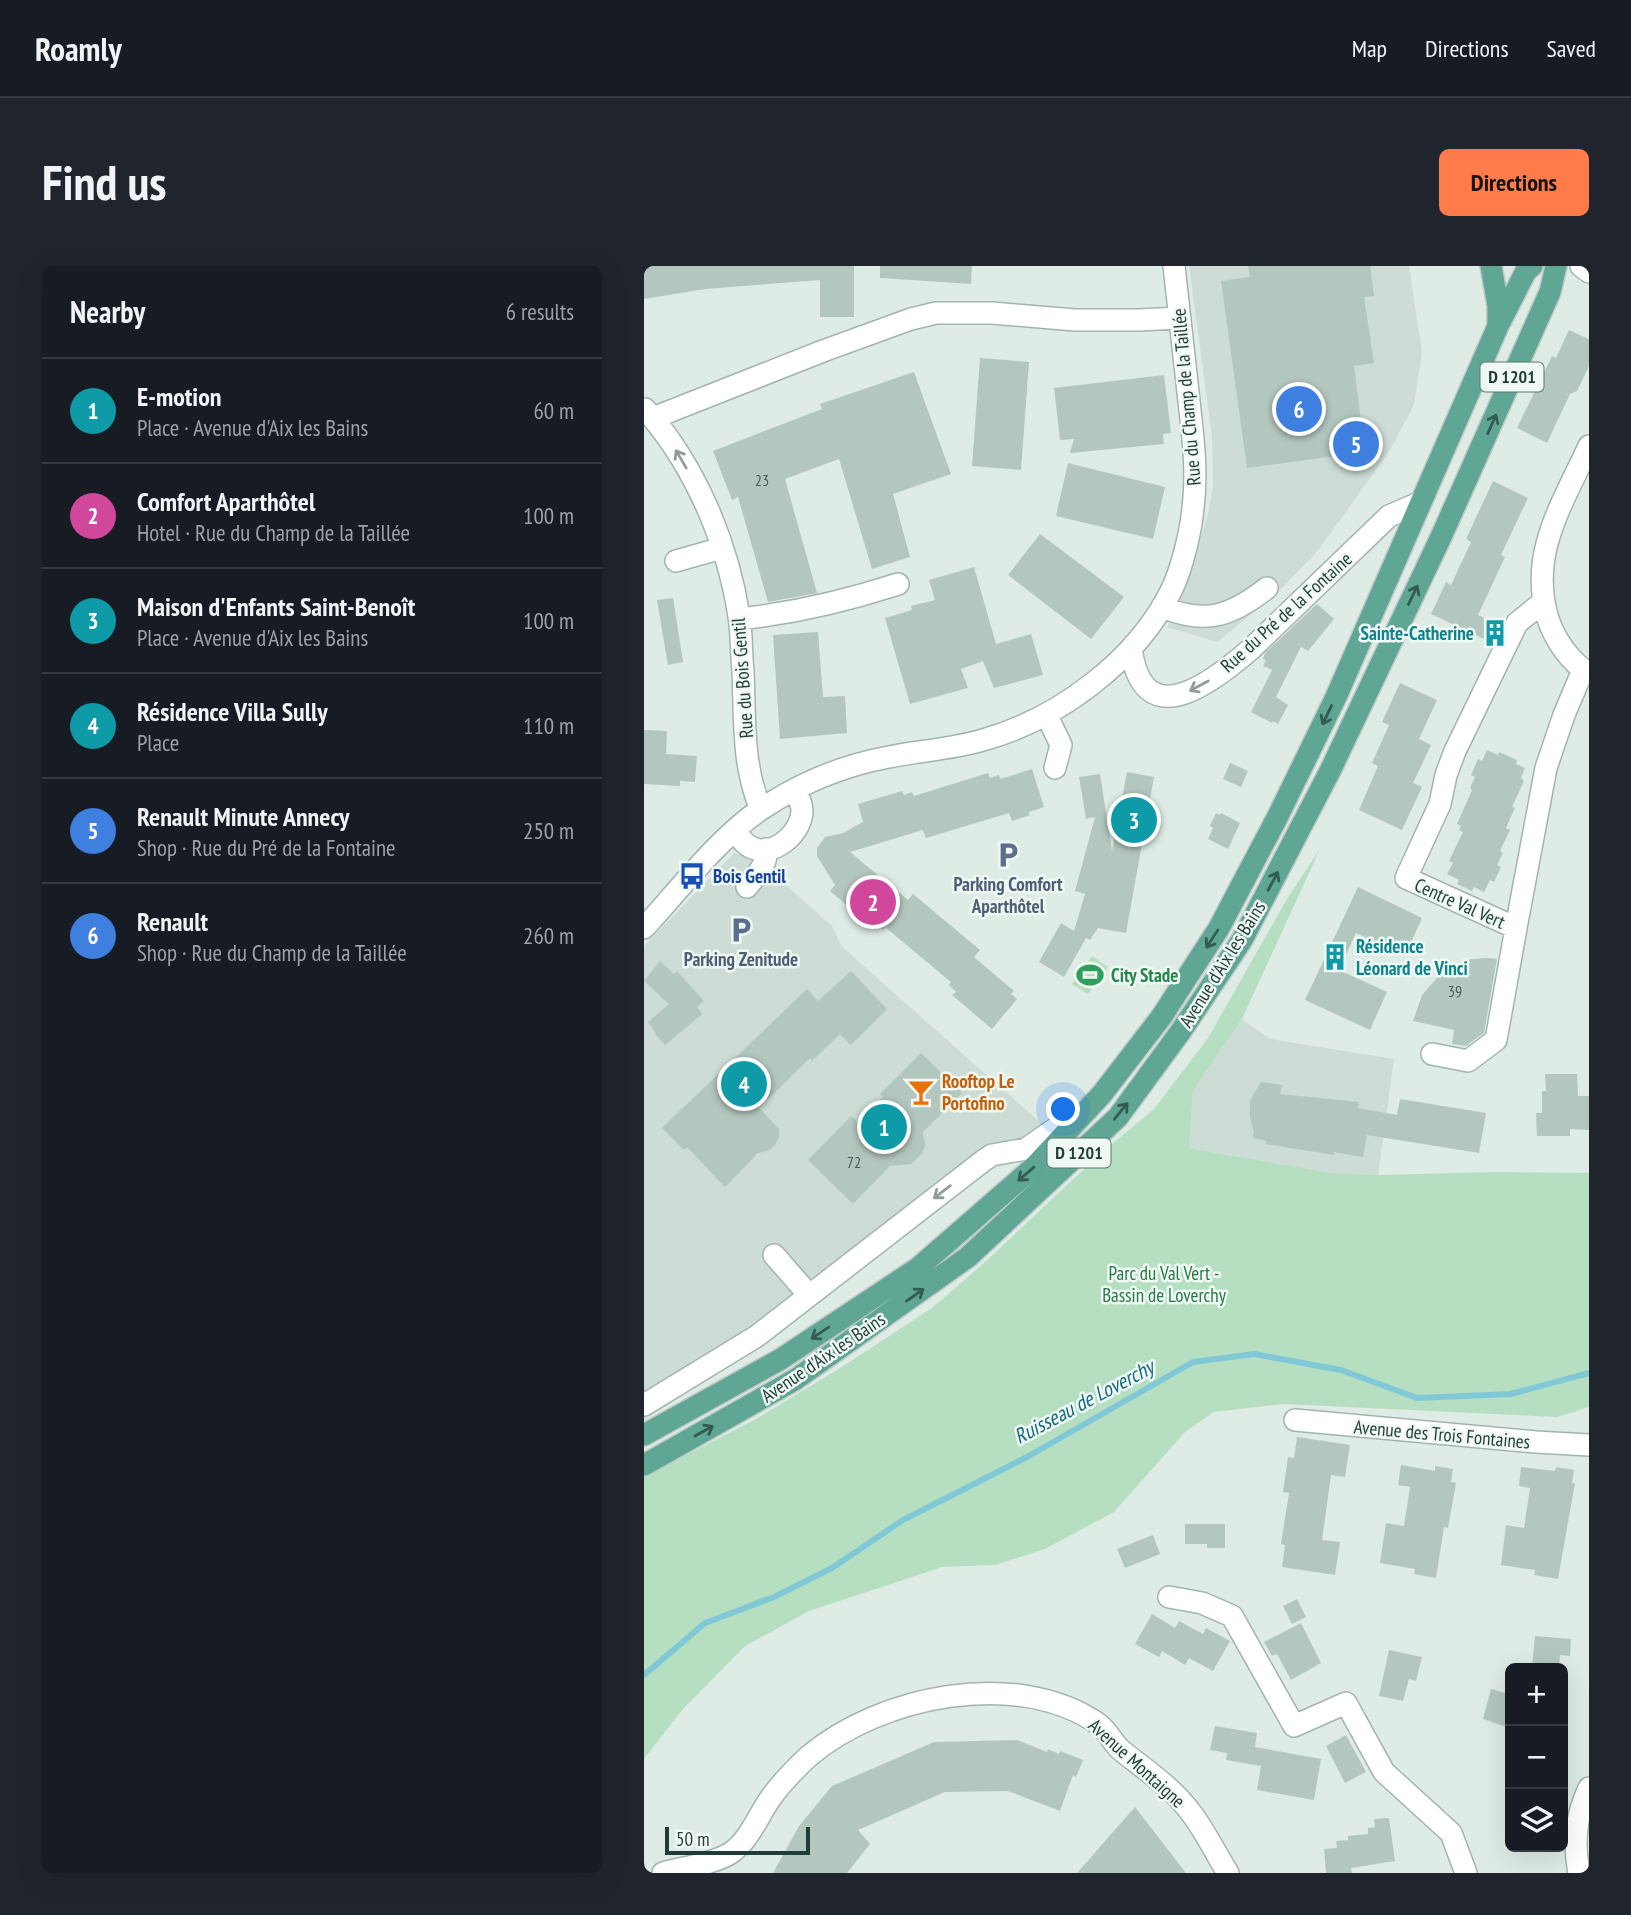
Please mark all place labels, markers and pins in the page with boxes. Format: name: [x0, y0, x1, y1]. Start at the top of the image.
pin: 6: [1276, 383, 1322, 435]
pin: 5: [1333, 418, 1379, 470]
building icon: Sainte-Catherine: [1480, 618, 1510, 648]
place label: Sainte-Catherine: [1361, 621, 1474, 645]
pin: 3: [1111, 794, 1157, 846]
parking icon: Parking Comfort Aparthôtel: [993, 840, 1023, 870]
bus stop icon: Bois Gentil: [677, 861, 707, 891]
place label: Bois Gentil: [713, 864, 786, 888]
place label: Parking Comfort Aparthôtel: [953, 872, 1063, 918]
pin: 2: [850, 876, 896, 928]
parking icon: Parking Zenitude: [726, 915, 756, 945]
place label: Résidence Léonard de Vinci: [1356, 934, 1468, 980]
building icon: Résidence Léonard de Vinci: [1320, 942, 1350, 972]
place label: Parking Zenitude: [684, 947, 798, 971]
sports icon: City Stade: [1075, 960, 1105, 990]
place label: City Stade: [1111, 963, 1178, 987]
pin: 4: [721, 1058, 767, 1110]
place label: Rooftop Le Portofino: [942, 1069, 1015, 1115]
bar icon: Rooftop Le Portofino: [906, 1077, 936, 1107]
pin: 1: [861, 1101, 907, 1153]

